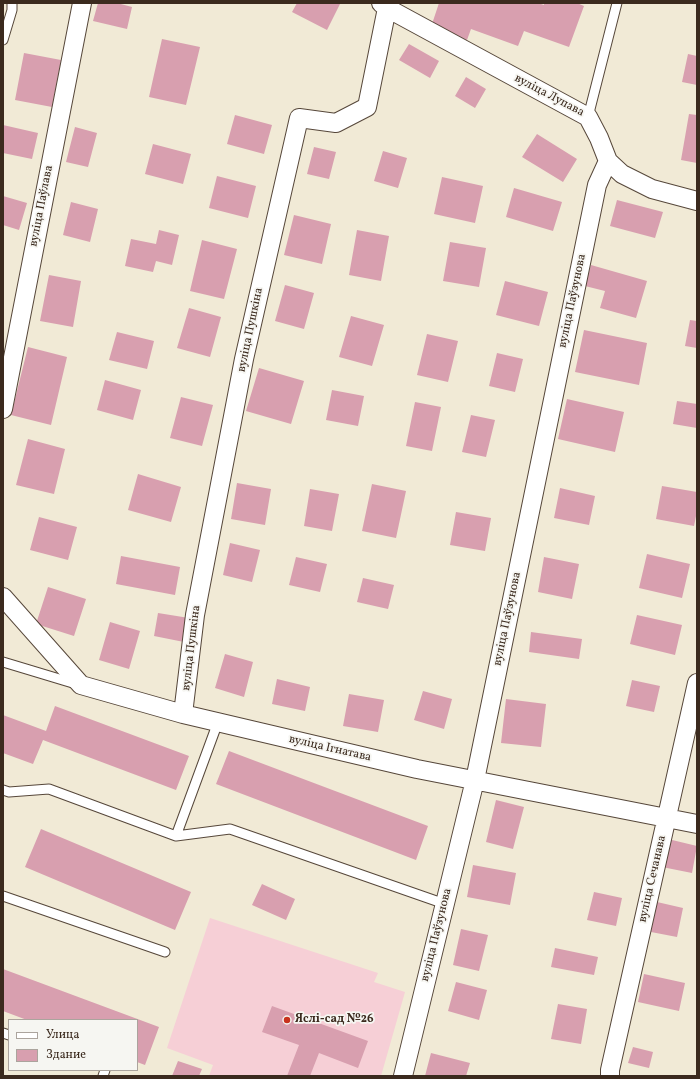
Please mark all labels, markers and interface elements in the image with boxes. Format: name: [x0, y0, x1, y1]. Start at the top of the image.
street label: вуліца Лупава: [512, 72, 586, 120]
street label: вуліца Паўлава: [27, 164, 57, 248]
street label: вуліца Паўзунова: [556, 253, 590, 349]
street label: вуліца Пушкіна: [235, 286, 267, 374]
street label: вуліца Паўзунова: [491, 571, 525, 667]
street label: вуліца Пушкіна: [180, 604, 204, 692]
street label: вуліца Ігнатава: [287, 733, 373, 765]
street label: вуліца Сечанава: [636, 834, 670, 924]
street label: вуліца Паўзунова: [418, 887, 456, 983]
place label: Яслі-сад №26: [295, 1013, 374, 1027]
marker: Яслі-сад №26: [282, 1015, 292, 1025]
legend: [8, 1019, 138, 1071]
text: Улица: [46, 1027, 79, 1043]
text: Здание: [46, 1047, 86, 1063]

